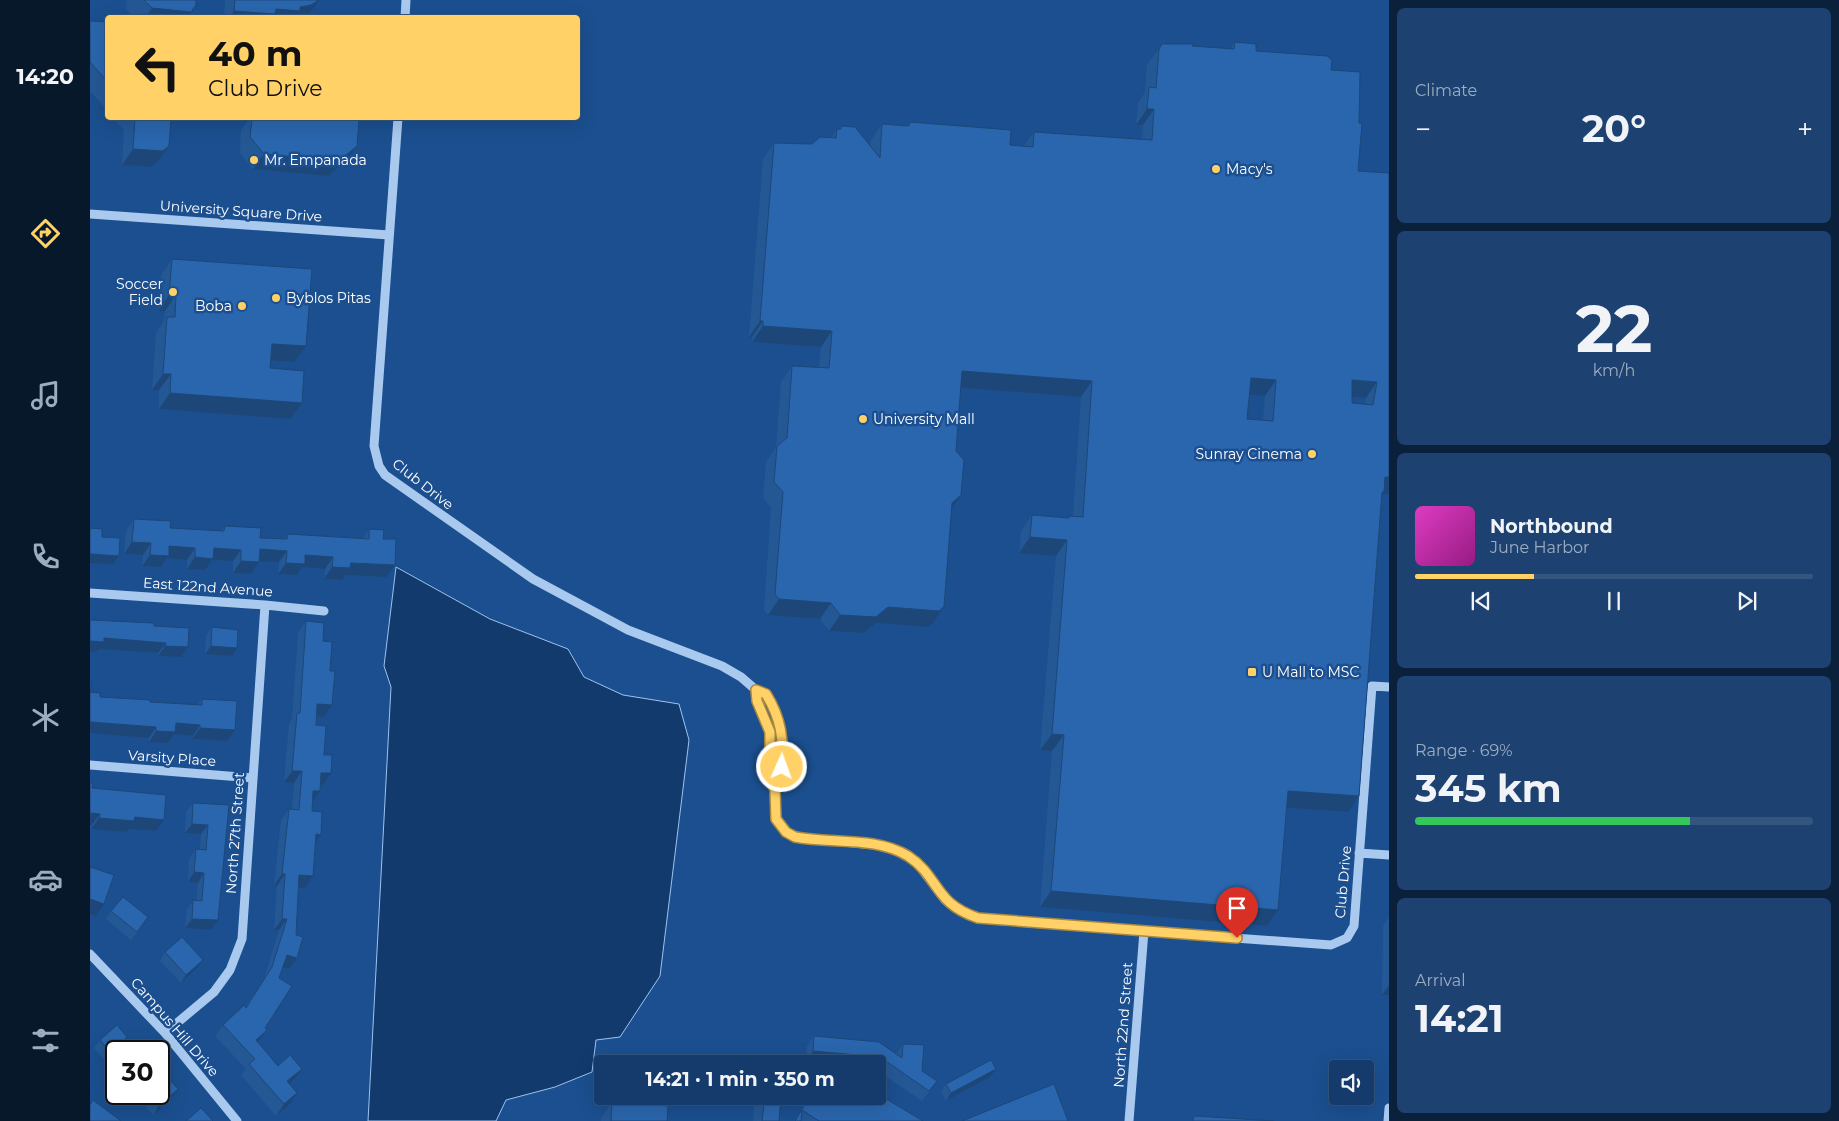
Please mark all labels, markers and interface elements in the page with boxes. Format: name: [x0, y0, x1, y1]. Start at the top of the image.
text: 40 m: [208, 32, 303, 75]
icon: left: [125, 35, 190, 100]
text: 14:20: [16, 63, 74, 90]
text: Club Drive: [208, 75, 323, 102]
text: Climate: [1415, 81, 1477, 100]
text: 20°: [1582, 105, 1646, 152]
text: −: [1415, 112, 1431, 146]
text: +: [1797, 112, 1813, 146]
place label: Mr. Empanada: [264, 151, 367, 169]
marker: Mr. Empanada: [248, 154, 260, 166]
place label: Macy's: [1226, 160, 1273, 178]
marker: Macy's: [1210, 163, 1222, 175]
street label: University Square Drive: [159, 196, 323, 226]
icon: directions: [28, 216, 63, 251]
place label: Soccer Field: [116, 275, 163, 309]
marker: Soccer Field: [167, 286, 179, 298]
place label: Byblos Pitas: [286, 289, 371, 307]
text: 22: [1576, 289, 1652, 368]
marker: Byblos Pitas: [270, 292, 282, 304]
place label: Boba: [195, 297, 232, 315]
marker: Boba: [236, 300, 248, 312]
text: km/h: [1593, 361, 1635, 380]
icon: music: [28, 378, 63, 413]
place label: University Mall: [873, 410, 975, 428]
marker: University Mall: [857, 413, 869, 425]
place label: Sunray Cinema: [1196, 445, 1302, 463]
marker: Sunray Cinema: [1306, 448, 1318, 460]
street label: Club Drive: [389, 454, 457, 514]
text: Northbound: [1490, 515, 1613, 538]
text: June Harbor: [1490, 538, 1589, 557]
icon: phone: [28, 539, 63, 574]
street label: East 122nd Avenue: [142, 573, 274, 601]
icon: previous: [1467, 587, 1495, 615]
icon: pause: [1600, 587, 1628, 615]
icon: next: [1733, 587, 1761, 615]
place label: U Mall to MSC: [1262, 663, 1359, 681]
marker: U Mall to MSC: [1246, 666, 1258, 678]
icon: climate: [28, 700, 63, 735]
position arrow: [755, 740, 807, 792]
text: Range · 69%: [1415, 741, 1513, 760]
street label: Varsity Place: [127, 746, 217, 770]
text: 345 km: [1415, 765, 1562, 812]
street label: North 27th Street: [222, 771, 248, 894]
street label: Club Drive: [1331, 845, 1355, 919]
icon: car: [28, 862, 63, 897]
pin: [1216, 887, 1258, 938]
icon: arrive: [1223, 894, 1251, 922]
street label: North 22nd Street: [1110, 961, 1136, 1088]
text: Arrival: [1415, 971, 1465, 990]
street label: Campus Hill Drive: [127, 974, 223, 1080]
text: 14:21: [1415, 995, 1504, 1042]
icon: filters: [28, 1023, 63, 1058]
speed limit sign: 30: [105, 1040, 170, 1105]
map controls: [1329, 1060, 1374, 1105]
button: sound: [1329, 1060, 1374, 1105]
text: 14:21 · 1 min · 350 m: [645, 1068, 835, 1091]

